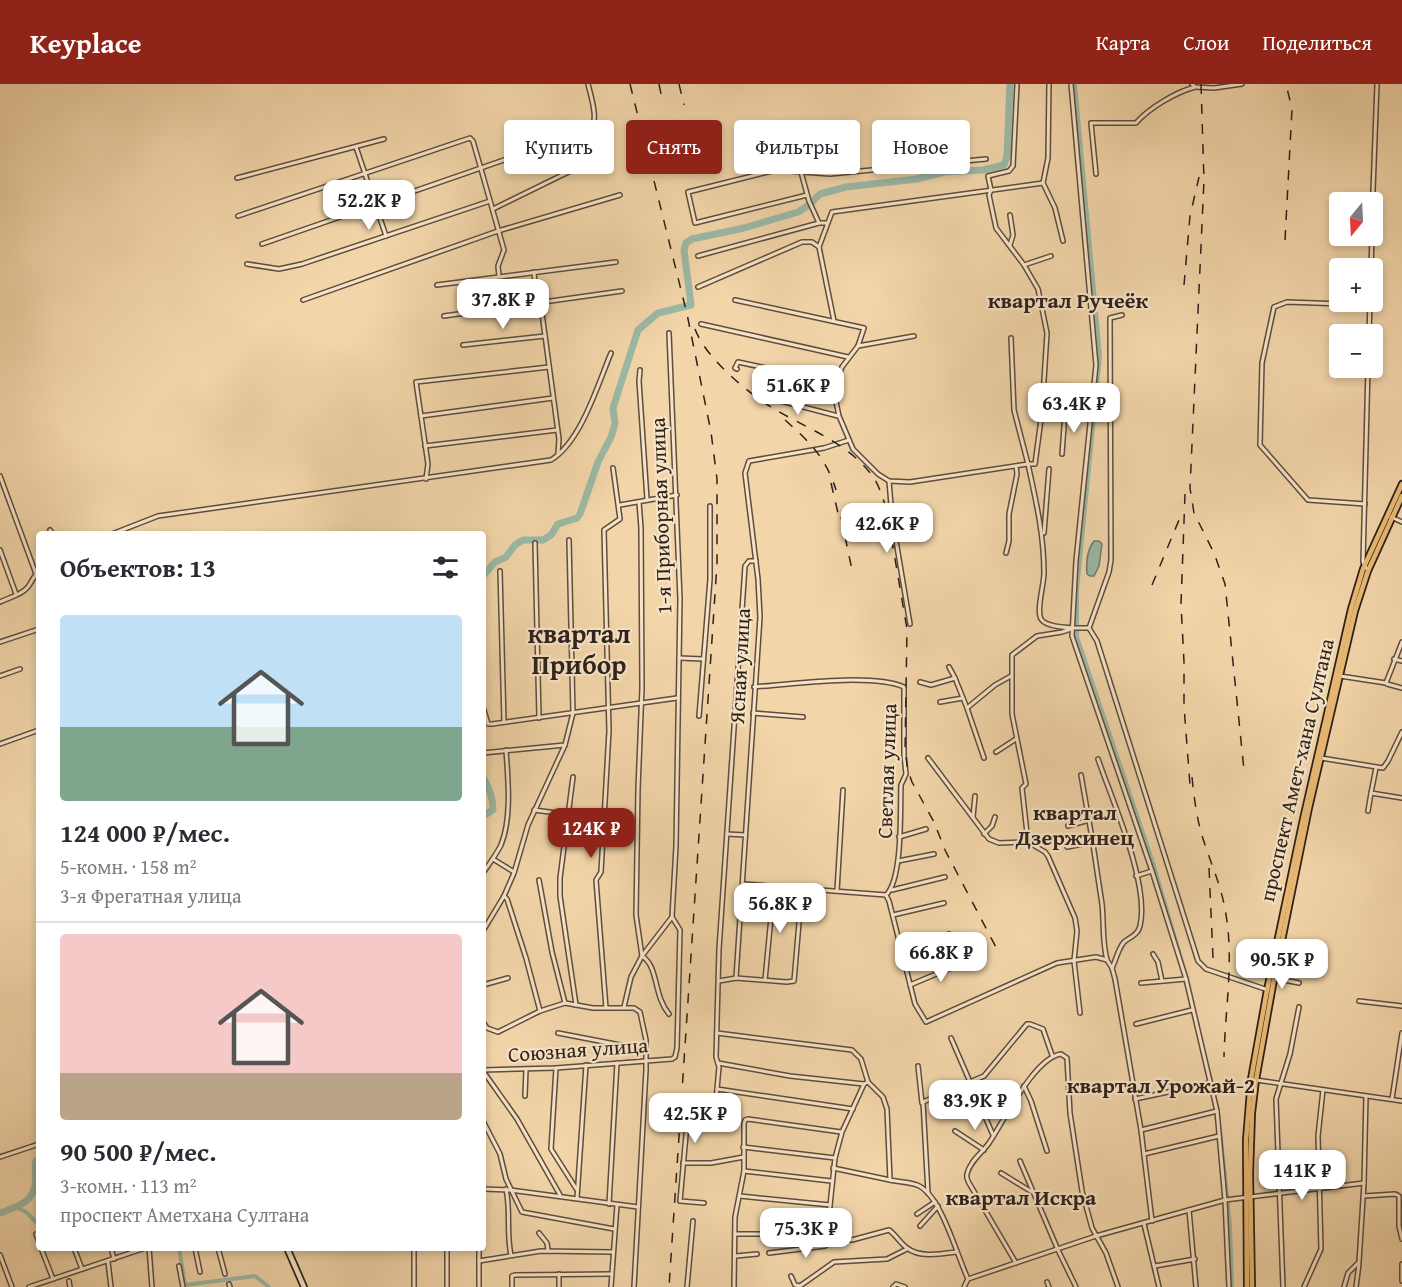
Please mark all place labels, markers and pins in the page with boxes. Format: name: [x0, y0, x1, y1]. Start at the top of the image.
pin: 52.2K ₽: [314, 180, 424, 231]
pin: 37.8K ₽: [448, 279, 558, 330]
pin: 51.6K ₽: [743, 365, 853, 416]
pin: 63.4K ₽: [1019, 383, 1129, 434]
pin: 42.6K ₽: [832, 503, 942, 554]
pin: 124K ₽: [542, 808, 640, 859]
pin: 56.8K ₽: [725, 883, 835, 934]
pin: 66.8K ₽: [886, 932, 996, 983]
pin: 90.5K ₽: [1227, 939, 1337, 990]
pin: 83.9K ₽: [920, 1080, 1030, 1131]
pin: 42.5K ₽: [640, 1093, 750, 1144]
pin: 141K ₽: [1253, 1150, 1351, 1201]
pin: 75.3K ₽: [751, 1208, 861, 1259]

